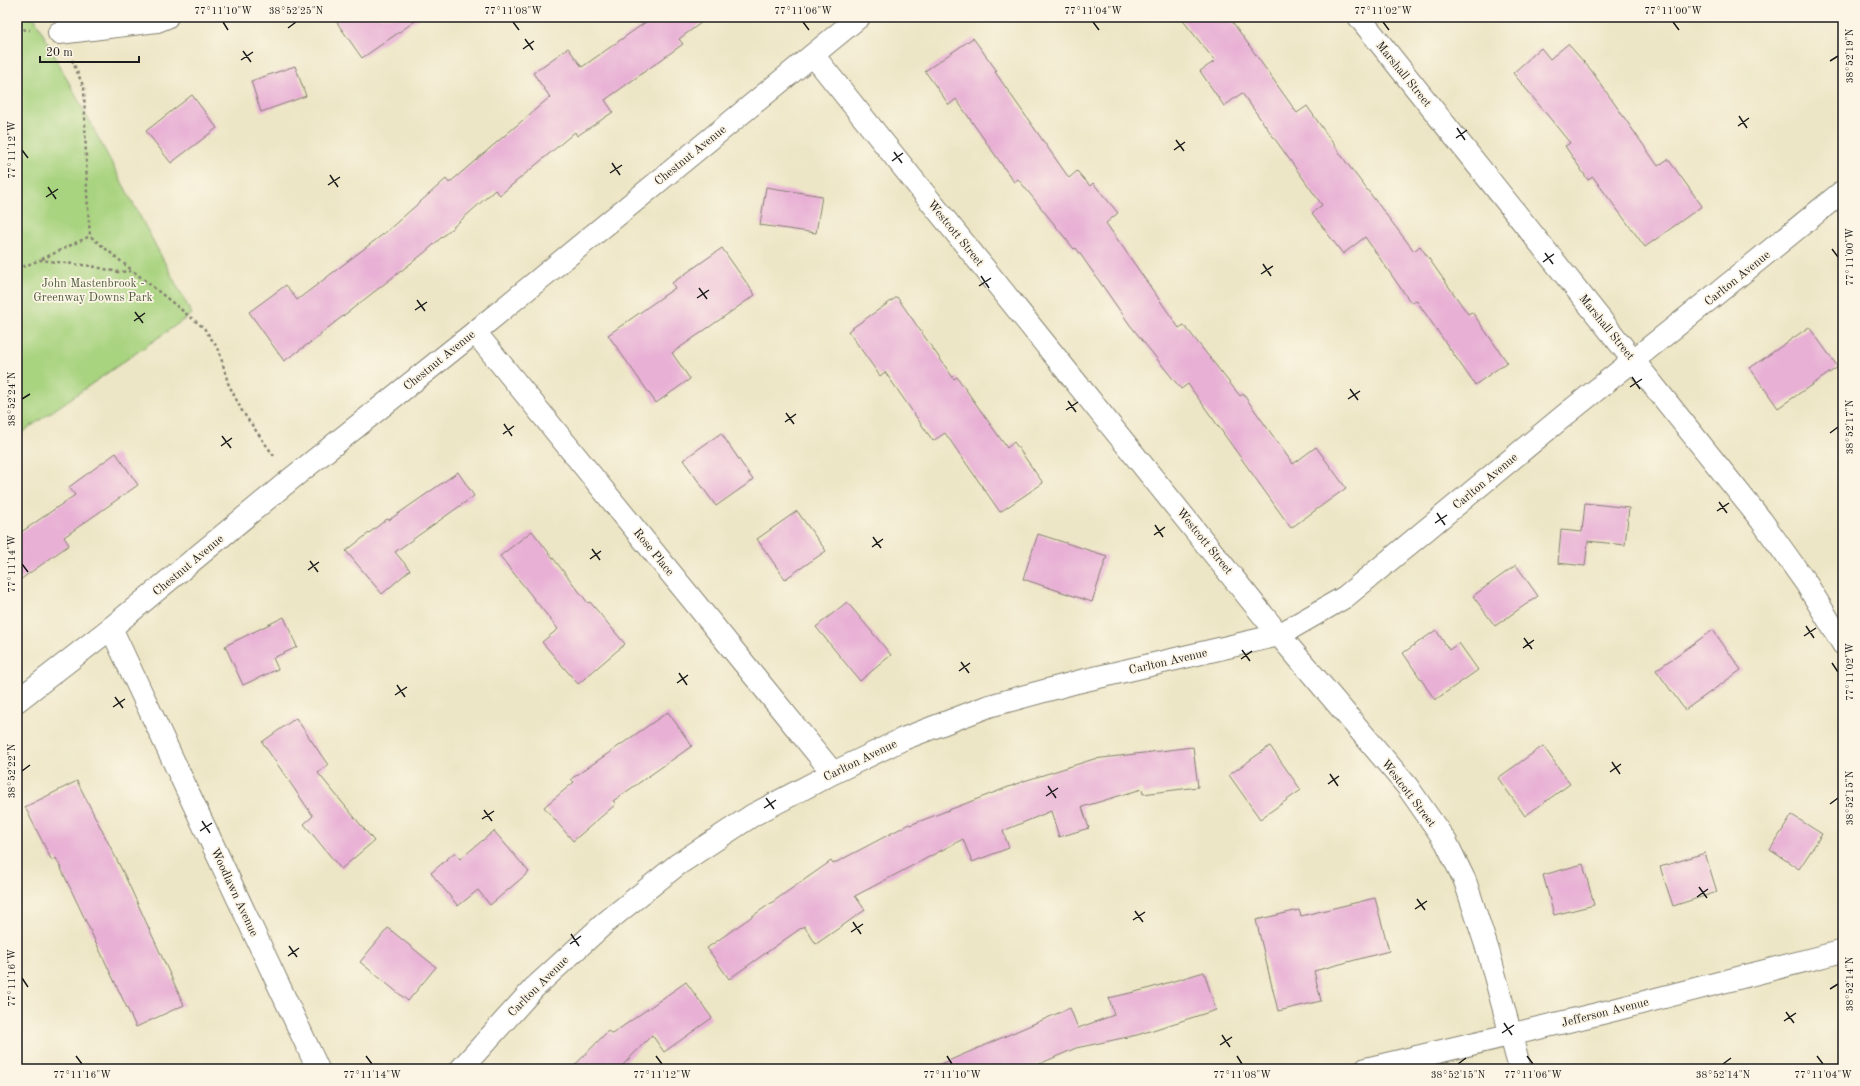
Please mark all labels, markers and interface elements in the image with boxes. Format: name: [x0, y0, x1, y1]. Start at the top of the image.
text: 77°11'10"W: [194, 6, 252, 16]
text: 38°52'25"N: [269, 6, 324, 16]
text: 77°11'08"W: [484, 6, 542, 16]
text: 77°11'06"W: [774, 6, 832, 16]
text: 77°11'04"W: [1064, 6, 1122, 16]
text: 77°11'02"W: [1354, 6, 1412, 16]
text: 77°11'00"W: [1644, 6, 1702, 16]
text: 38°52'19"N: [1845, 28, 1855, 83]
scale bar: [40, 38, 139, 64]
street label: Marshall Street: [1373, 40, 1433, 110]
text: 20 m: [46, 47, 73, 59]
text: 77°11'12"W: [7, 121, 17, 179]
street label: Chestnut Avenue: [653, 123, 729, 188]
street label: Westcott Street: [925, 198, 985, 269]
text: 77°11'00"W: [1845, 228, 1855, 286]
street label: Carlton Avenue: [1703, 249, 1773, 309]
park label: John Mastenbrook - Greenway Downs Park: [33, 278, 153, 304]
street label: Marshall Street: [1576, 293, 1636, 363]
street label: Chestnut Avenue: [402, 328, 478, 393]
text: 38°52'24"N: [7, 371, 17, 426]
text: 38°52'17"N: [1845, 399, 1855, 454]
street label: Carlton Avenue: [1451, 451, 1521, 512]
street label: Westcott Street: [1174, 506, 1234, 577]
street label: Rose Place: [631, 527, 676, 579]
street label: Chestnut Avenue: [151, 533, 227, 599]
text: 77°11'14"W: [7, 535, 17, 593]
text: 77°11'02"W: [1845, 643, 1855, 701]
street label: Carlton Avenue: [1128, 647, 1209, 677]
street label: Carlton Avenue: [822, 738, 900, 784]
text: 38°52'22"N: [7, 743, 17, 798]
street label: Westcott Street: [1379, 758, 1437, 830]
text: 38°52'15"N: [1845, 770, 1855, 825]
street label: Woodlawn Avenue: [208, 846, 260, 939]
text: 77°11'16"W: [7, 949, 17, 1007]
street label: Carlton Avenue: [506, 954, 572, 1019]
text: 38°52'14"N: [1845, 956, 1855, 1011]
street label: Jefferson Avenue: [1560, 996, 1651, 1030]
text: 77°11'16"W: [53, 1070, 111, 1080]
text: 77°11'14"W: [343, 1070, 401, 1080]
text: 77°11'12"W: [633, 1070, 691, 1080]
text: 77°11'10"W: [923, 1070, 981, 1080]
text: 77°11'08"W: [1213, 1070, 1271, 1080]
text: 38°52'15"N: [1431, 1070, 1486, 1080]
text: 77°11'06"W: [1504, 1070, 1562, 1080]
text: 38°52'14"N: [1696, 1070, 1751, 1080]
text: 77°11'04"W: [1794, 1070, 1852, 1080]

